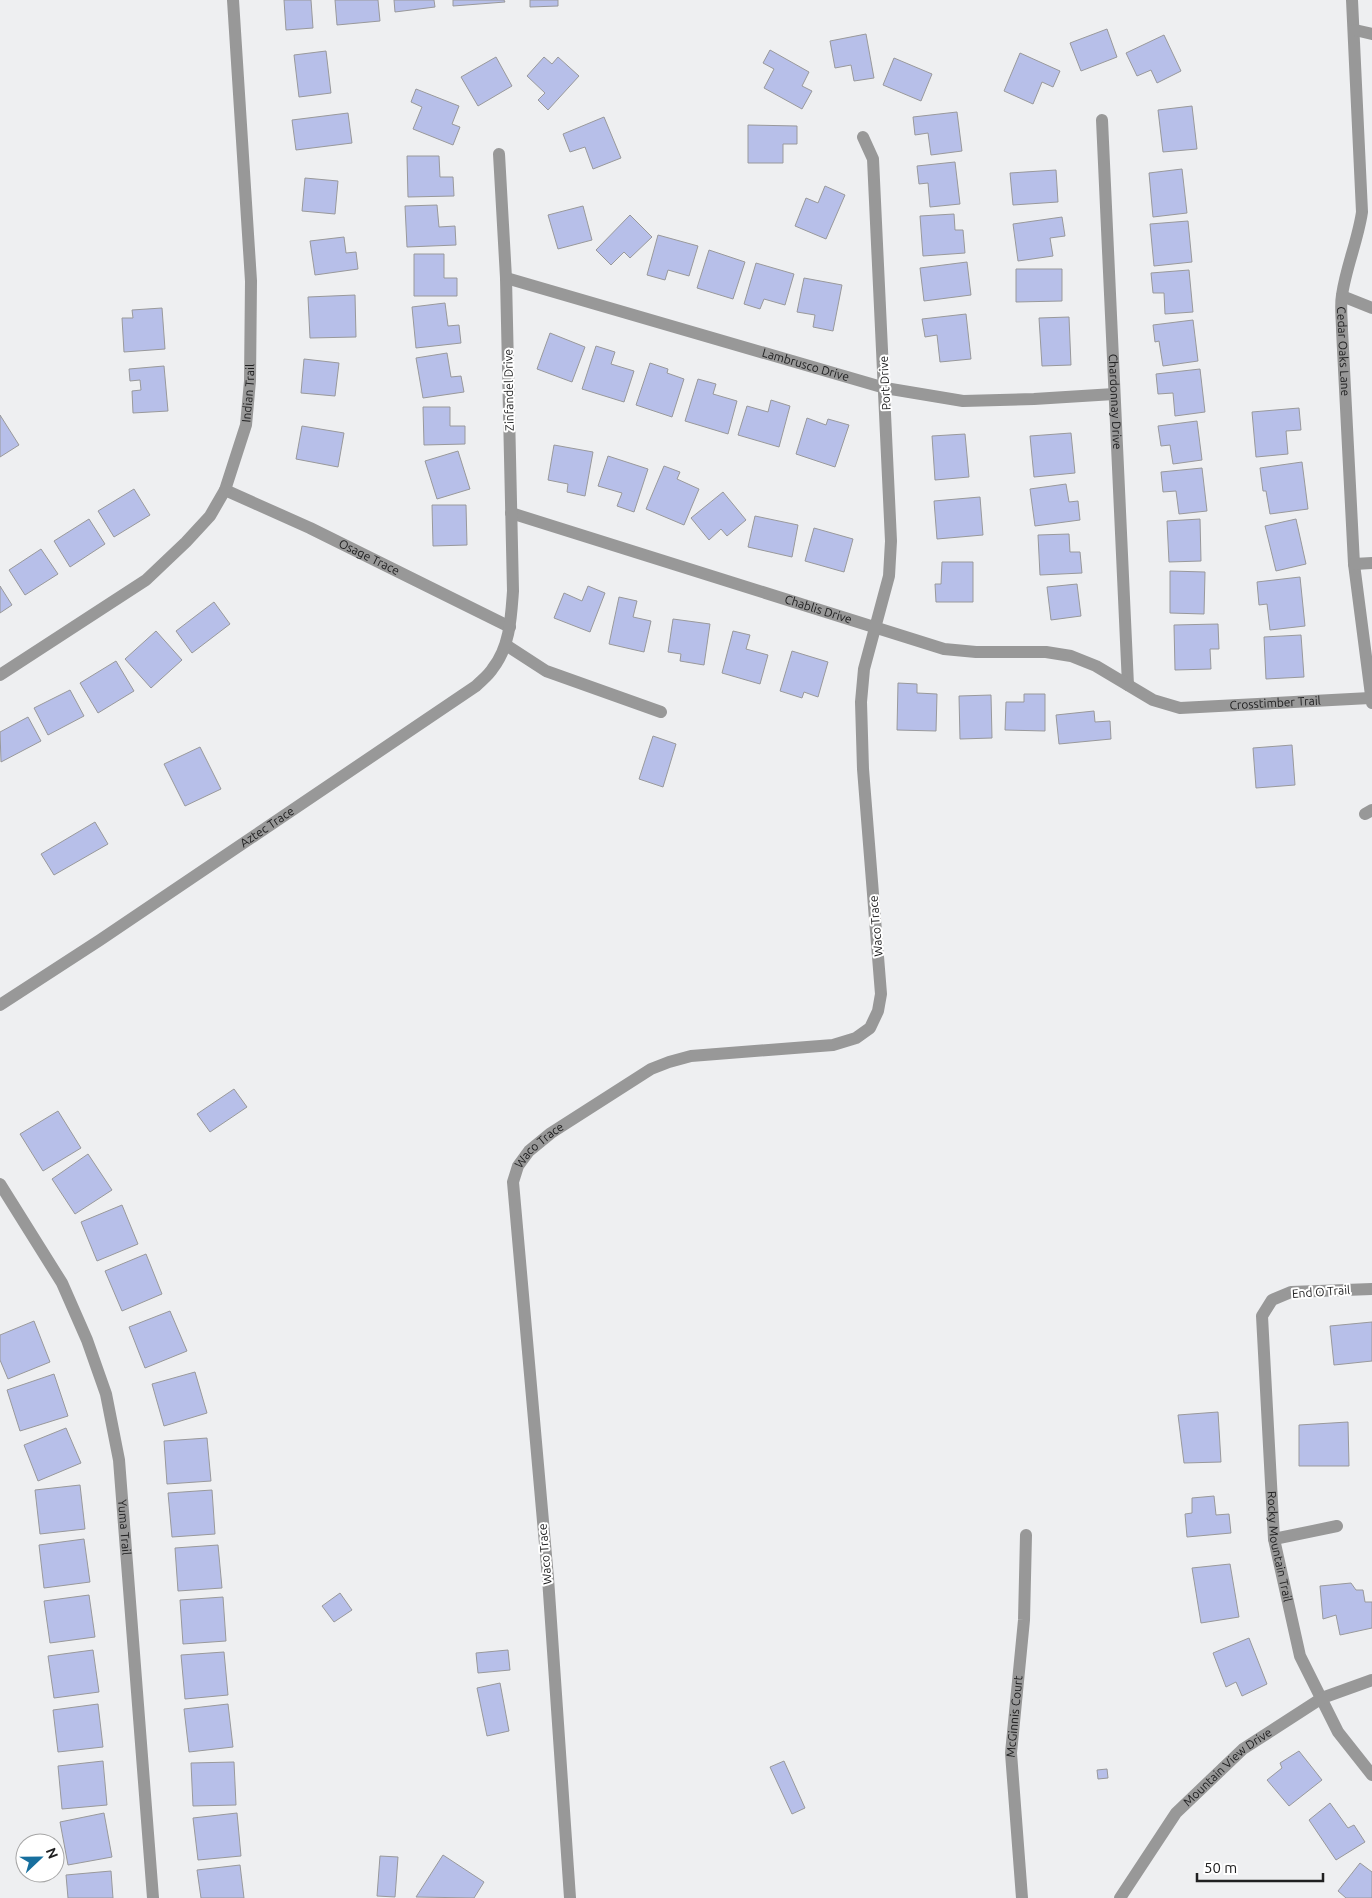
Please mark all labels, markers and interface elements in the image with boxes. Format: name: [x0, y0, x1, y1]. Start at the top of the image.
street label: Cedar Oaks Lane: [1335, 306, 1352, 396]
street label: Lambrusco Drive: [761, 346, 851, 383]
street label: Zinfandel Drive: [501, 349, 516, 431]
street label: Chardonnay Drive: [1107, 354, 1124, 450]
street label: Port Drive: [877, 355, 892, 411]
street label: Indian Trail: [239, 364, 256, 423]
street label: Osage Trace: [337, 536, 402, 577]
street label: Chablis Drive: [783, 592, 854, 626]
street label: Crosstimber Trail: [1229, 694, 1321, 711]
street label: Aztec Trace: [237, 804, 296, 849]
street label: Waco Trace: [866, 895, 885, 957]
street label: Waco Trace: [512, 1120, 566, 1170]
street label: End O Trail: [1291, 1283, 1351, 1300]
street label: Rocky Mountain Trail: [1265, 1491, 1295, 1603]
street label: Yuma Trail: [116, 1499, 133, 1556]
street label: Waco Trace: [535, 1523, 554, 1585]
street label: McGinnis Court: [1004, 1675, 1025, 1758]
street label: Mountain View Drive: [1180, 1725, 1274, 1808]
north arrow: [15, 1833, 65, 1883]
text: N: [43, 1845, 61, 1861]
scale bar: [1197, 1850, 1323, 1882]
text: 50 m: [1204, 1859, 1237, 1876]

